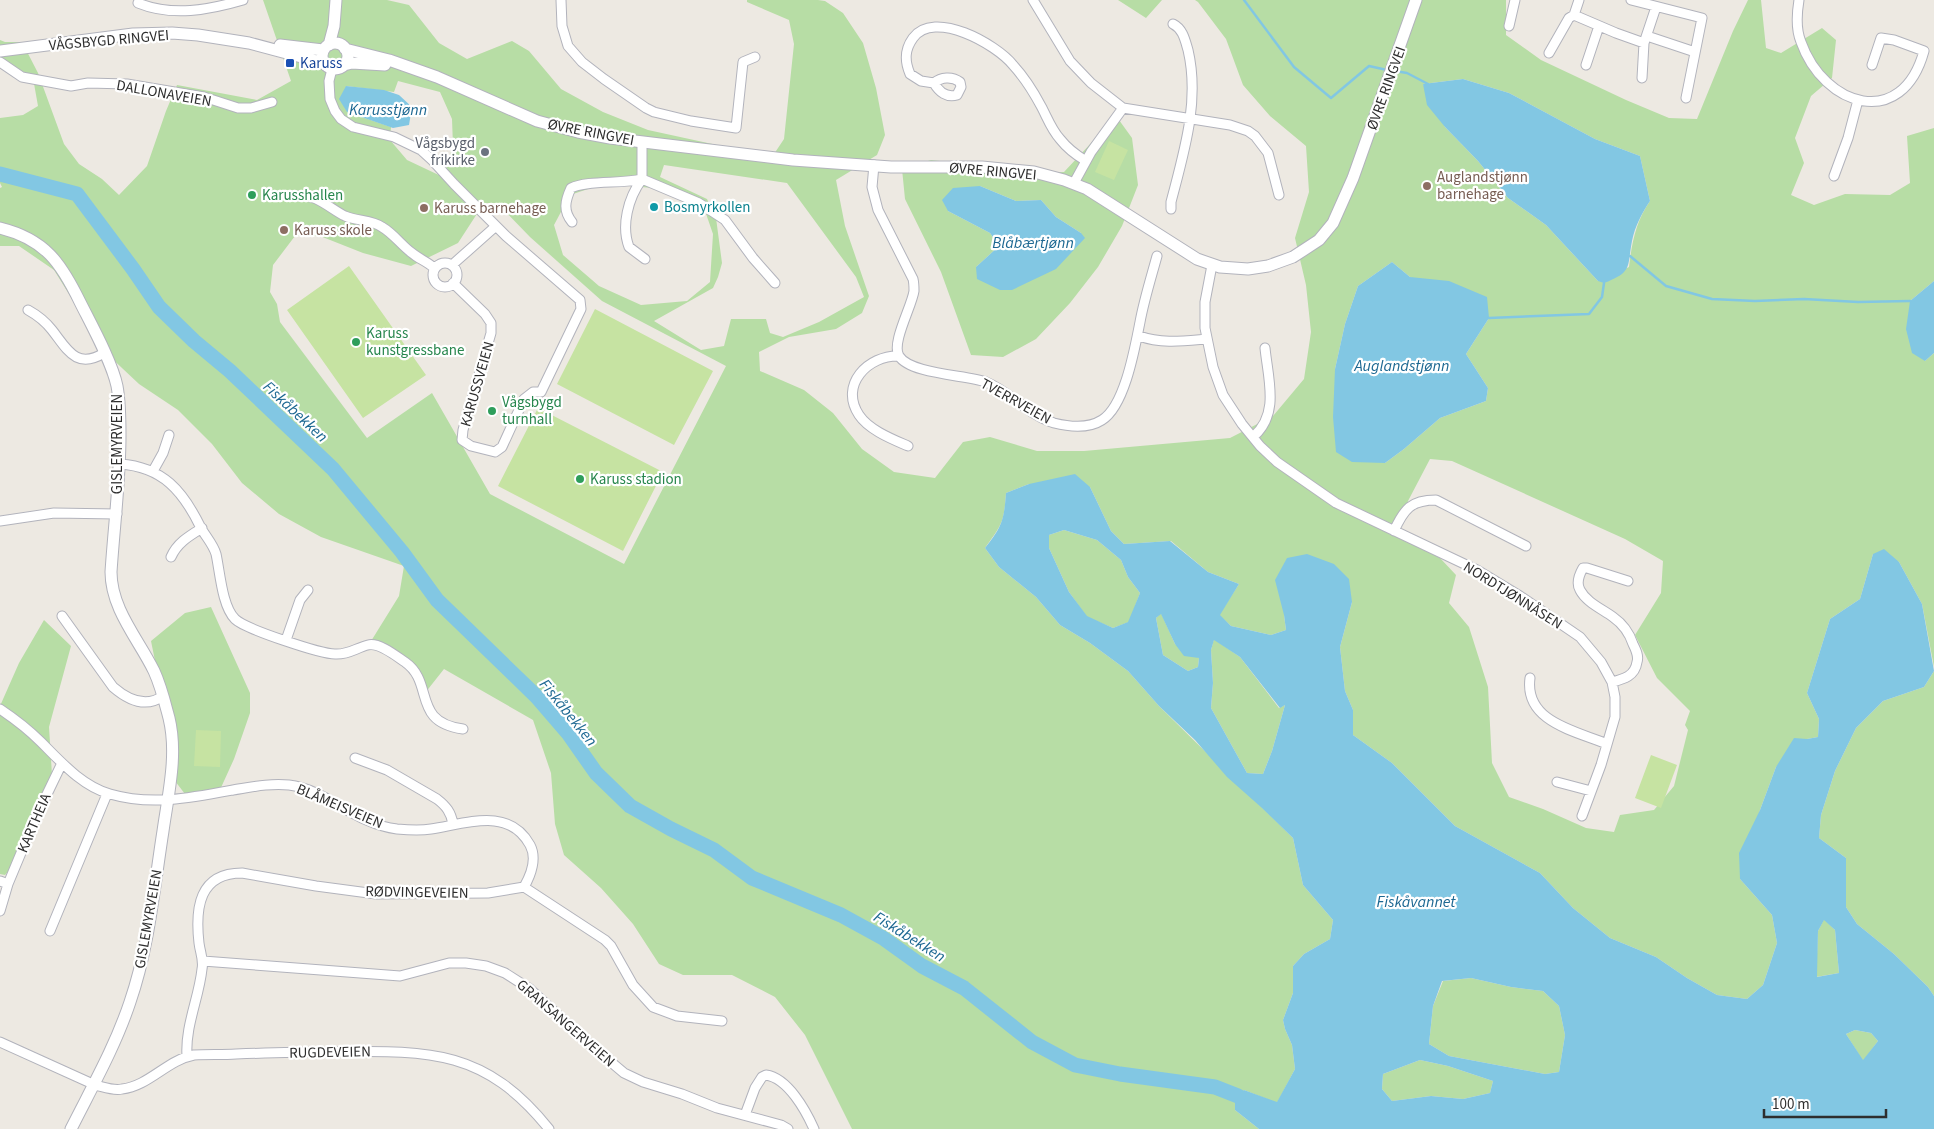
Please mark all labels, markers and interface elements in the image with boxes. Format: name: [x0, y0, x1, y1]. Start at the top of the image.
street label: VÅGSBYGD RINGVEI: [48, 25, 170, 56]
street label: ØVRE RINGVEI: [1362, 43, 1411, 133]
place label: Karuss: [300, 53, 342, 74]
marker: Karuss: [284, 57, 296, 69]
street label: DALLONAVEIEN: [115, 75, 213, 112]
water label: Karusstjønn: [349, 99, 427, 121]
street label: ØVRE RINGVEI: [546, 114, 636, 151]
place label: Vågsbygd frikirke: [415, 133, 475, 171]
marker: Vågsbygd frikirke: [479, 146, 491, 158]
street label: ØVRE RINGVEI: [948, 157, 1038, 186]
place label: Auglandstjønn barnehage: [1437, 167, 1528, 205]
marker: Auglandstjønn barnehage: [1421, 180, 1433, 192]
place label: Karusshallen: [262, 185, 343, 206]
marker: Karusshallen: [246, 189, 258, 201]
place label: Bosmyrkollen: [664, 197, 750, 218]
place label: Karuss barnehage: [434, 198, 546, 219]
marker: Bosmyrkollen: [648, 201, 660, 213]
marker: Karuss barnehage: [418, 202, 430, 214]
place label: Karuss skole: [294, 220, 372, 241]
marker: Karuss skole: [278, 224, 290, 236]
water label: Blåbærtjønn: [992, 232, 1074, 254]
place label: Karuss kunstgressbane: [366, 323, 464, 361]
marker: Karuss kunstgressbane: [350, 336, 362, 348]
street label: KARUSSVEIEN: [455, 339, 500, 429]
water label: Auglandstjønn: [1354, 355, 1449, 377]
street label: TVERRVEIEN: [977, 373, 1055, 430]
water label: Fiskåbekken: [258, 376, 332, 447]
place label: Vågsbygd turnhall: [502, 392, 562, 430]
street label: GISLEMYRVEIEN: [107, 394, 128, 494]
marker: Vågsbygd turnhall: [486, 405, 498, 417]
place label: Karuss stadion: [590, 469, 682, 490]
marker: Karuss stadion: [574, 473, 586, 485]
street label: NORDTJØNNÅSEN: [1459, 556, 1566, 634]
water label: Fiskåbekken: [534, 674, 602, 751]
street label: BLÅMEISVEIEN: [293, 779, 386, 834]
street label: KARTHEIA: [13, 789, 57, 856]
street label: GISLEMYRVEIEN: [129, 868, 168, 970]
street label: RØDVINGEVEIEN: [365, 881, 469, 904]
water label: Fiskåvannet: [1377, 891, 1456, 913]
water label: Fiskåbekken: [869, 906, 950, 968]
street label: GRANSANGERVEIEN: [512, 975, 620, 1072]
street label: RUGDEVEIEN: [289, 1041, 371, 1064]
scale bar: [1764, 1086, 1886, 1118]
text: 100 m: [1772, 1094, 1810, 1115]

